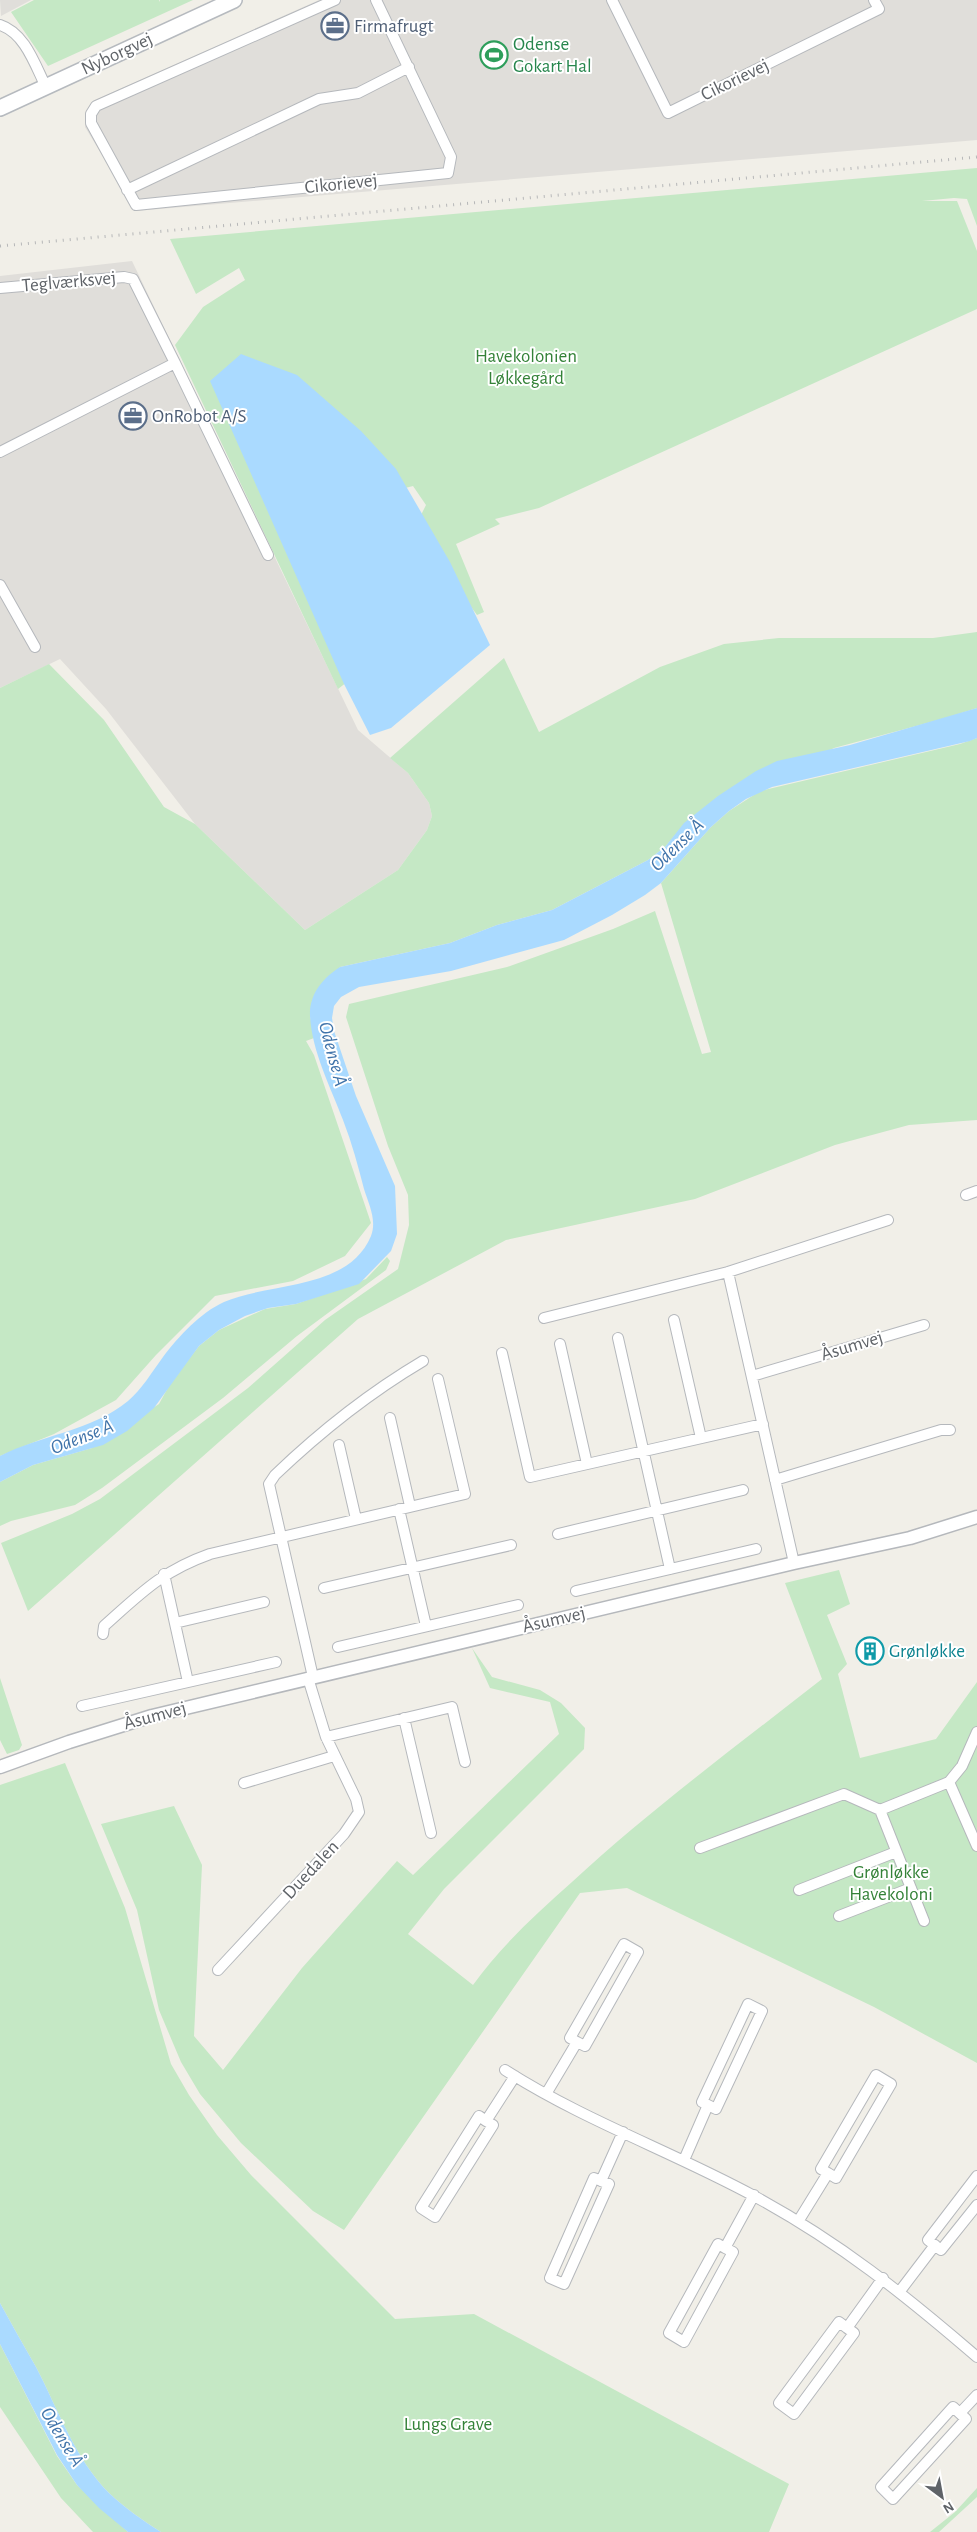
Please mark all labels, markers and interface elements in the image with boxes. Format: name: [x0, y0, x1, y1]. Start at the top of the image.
office icon: Firmafrugt: [320, 11, 350, 41]
place label: Firmafrugt: [354, 17, 434, 36]
street label: Nyborgvej: [78, 29, 156, 79]
place label: Odense Gokart Hal: [513, 35, 592, 76]
sports icon: Odense Gokart Hal: [479, 40, 509, 70]
street label: Cikorievej: [698, 55, 772, 105]
street label: Cikorievej: [304, 171, 378, 197]
street label: Teglværksvej: [21, 268, 117, 296]
park label: Havekolonien Løkkegård: [475, 347, 577, 388]
office icon: OnRobot A/S: [118, 401, 148, 431]
place label: OnRobot A/S: [152, 407, 246, 426]
water label: Odense Å: [646, 814, 708, 875]
water label: Odense Å: [315, 1019, 352, 1088]
street label: Åsumvej: [818, 1326, 885, 1364]
water label: Odense Å: [47, 1415, 116, 1458]
street label: Åsumvej: [520, 1602, 587, 1636]
building icon: Grønløkke: [855, 1636, 885, 1666]
place label: Grønløkke: [889, 1642, 965, 1661]
street label: Åsumvej: [121, 1697, 188, 1733]
street label: Duedalen: [279, 1837, 343, 1903]
park label: Grønløkke Havekoloni: [849, 1863, 933, 1904]
water label: Odense Å: [36, 2403, 88, 2470]
park label: Lungs Grave: [404, 2415, 492, 2434]
north arrow: [917, 2472, 967, 2522]
text: N: [941, 2499, 956, 2516]

